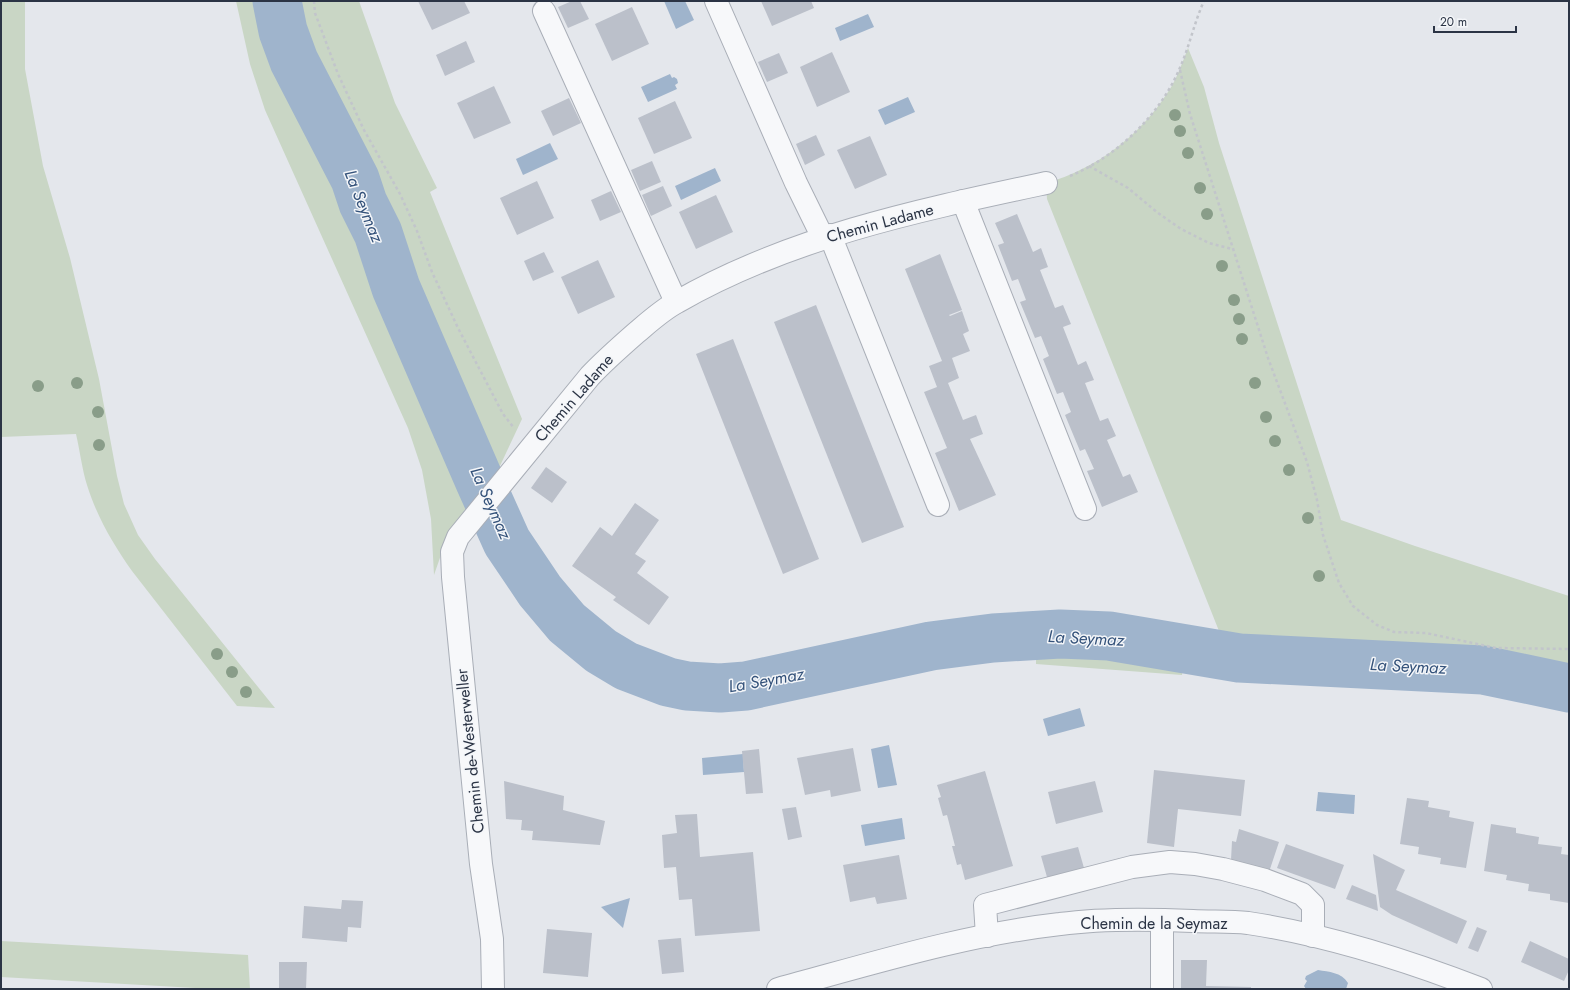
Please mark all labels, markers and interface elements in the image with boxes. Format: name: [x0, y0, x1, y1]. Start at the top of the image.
scale bar: [1434, 8, 1516, 34]
text: 20 m: [1440, 13, 1467, 31]
water label: La Seymaz: [339, 166, 390, 247]
street label: Chemin Ladame: [824, 198, 936, 248]
street label: Chemin Ladame: [529, 349, 619, 447]
water label: La Seymaz: [465, 463, 518, 544]
water label: La Seymaz: [1047, 624, 1126, 652]
water label: La Seymaz: [1369, 652, 1448, 680]
water label: La Seymaz: [726, 661, 807, 698]
street label: Chemin de-Westerweller: [450, 667, 490, 834]
street label: Chemin de la Seymaz: [1080, 912, 1228, 935]

